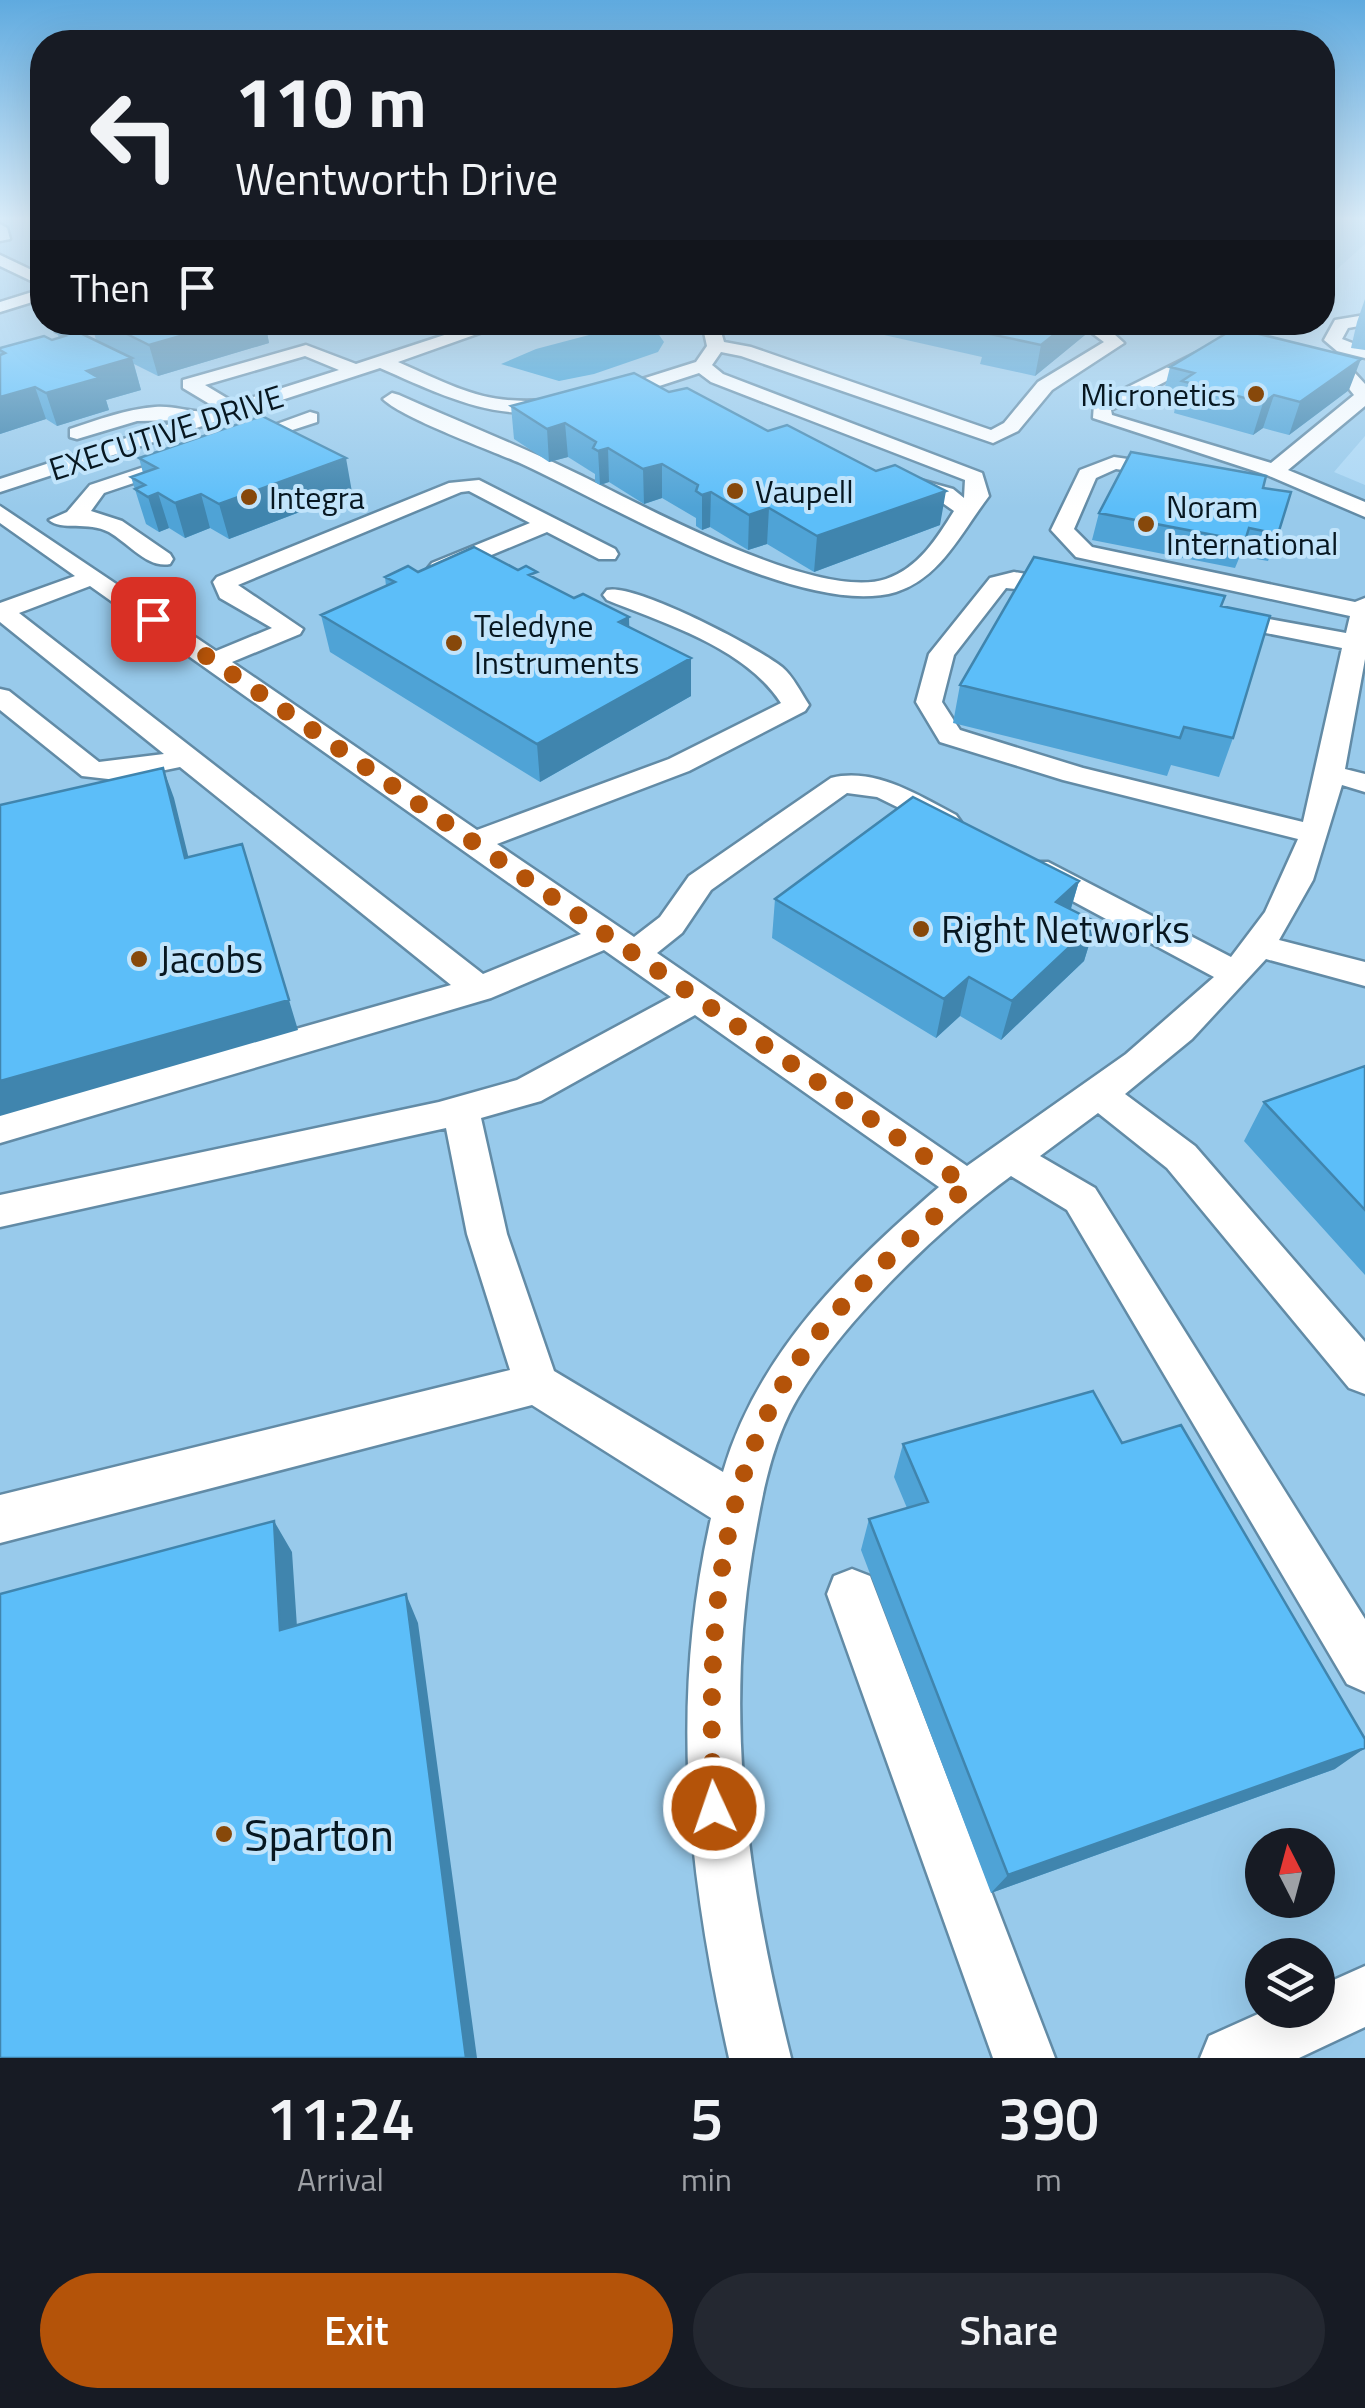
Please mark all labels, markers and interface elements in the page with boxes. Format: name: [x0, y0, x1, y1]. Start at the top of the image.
text: 110 m: [235, 48, 427, 154]
icon: left: [70, 70, 200, 200]
text: Wentworth Drive: [235, 144, 558, 212]
text: Then: [70, 259, 150, 317]
icon: arrive: [170, 260, 225, 315]
place label: Micronetics: [1080, 370, 1236, 418]
street label: EXECUTIVE DRIVE: [43, 372, 289, 492]
marker: Micronetics: [1245, 383, 1267, 405]
place label: Vaupell: [755, 467, 854, 515]
place label: Integra: [269, 473, 365, 521]
marker: Vaupell: [724, 480, 746, 502]
place label: Noram International: [1166, 482, 1338, 567]
marker: Integra: [238, 486, 260, 508]
marker: Noram International: [1135, 513, 1157, 535]
pin: [111, 577, 196, 662]
icon: arrive: [126, 592, 181, 647]
place label: Teledyne Instruments: [474, 601, 639, 686]
marker: Teledyne Instruments: [443, 632, 465, 654]
place label: Right Networks: [941, 900, 1190, 958]
marker: Right Networks: [910, 918, 932, 940]
place label: Jacobs: [159, 930, 263, 988]
marker: Jacobs: [128, 948, 150, 970]
position arrow: [662, 1756, 766, 1860]
place label: Sparton: [244, 1800, 394, 1868]
marker: Sparton: [213, 1823, 235, 1845]
north arrow: [1245, 1828, 1335, 1918]
map controls: [1245, 1828, 1335, 2028]
button: layers: [1245, 1938, 1335, 2028]
text: 11:24: [266, 2072, 415, 2163]
text: 5: [690, 2072, 723, 2163]
text: 390: [998, 2072, 1099, 2163]
text: Arrival: [297, 2155, 384, 2203]
text: min: [681, 2155, 732, 2203]
text: m: [1035, 2155, 1062, 2203]
button: Exit: [40, 2273, 673, 2388]
button: Share: [693, 2273, 1325, 2388]

